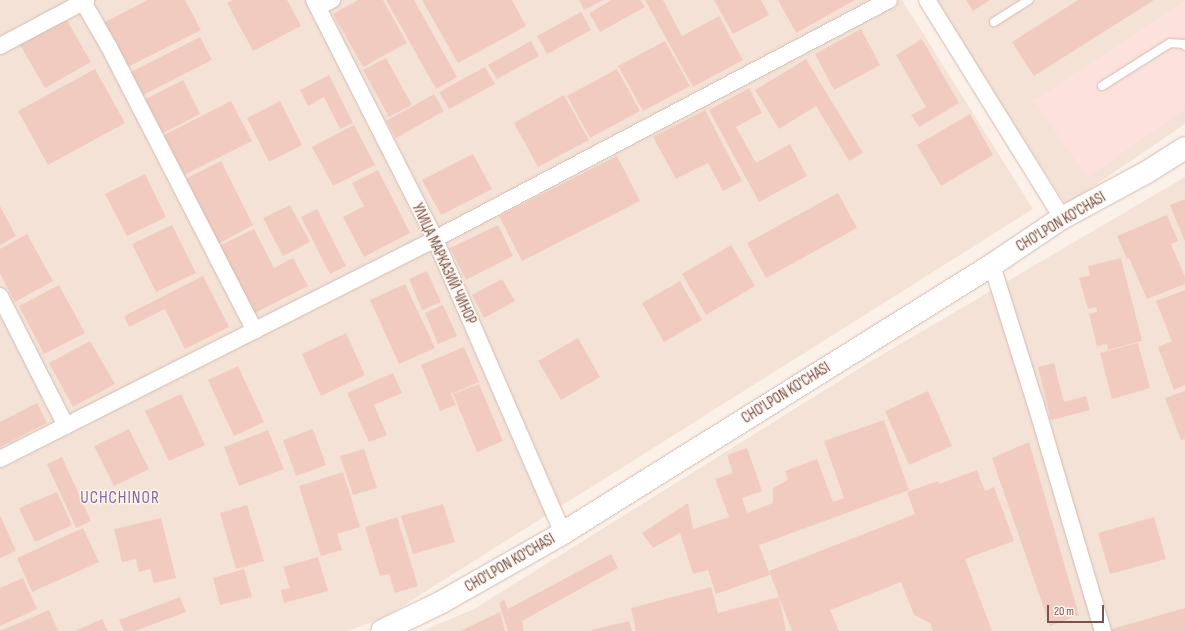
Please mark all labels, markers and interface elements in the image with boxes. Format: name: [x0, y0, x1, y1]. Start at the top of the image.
street label: CHO'LPON KO'CHASI: [1013, 188, 1109, 256]
street label: УЛИЦА МАРКАЗИЙ ЧИНОР: [408, 201, 480, 327]
street label: CHO'LPON KO'CHASI: [738, 359, 834, 427]
district label: UCHCHINOR: [80, 489, 160, 509]
street label: CHO'LPON KO'CHASI: [462, 530, 558, 596]
scale bar: [1049, 597, 1106, 623]
text: 20 m: [1054, 604, 1074, 619]

